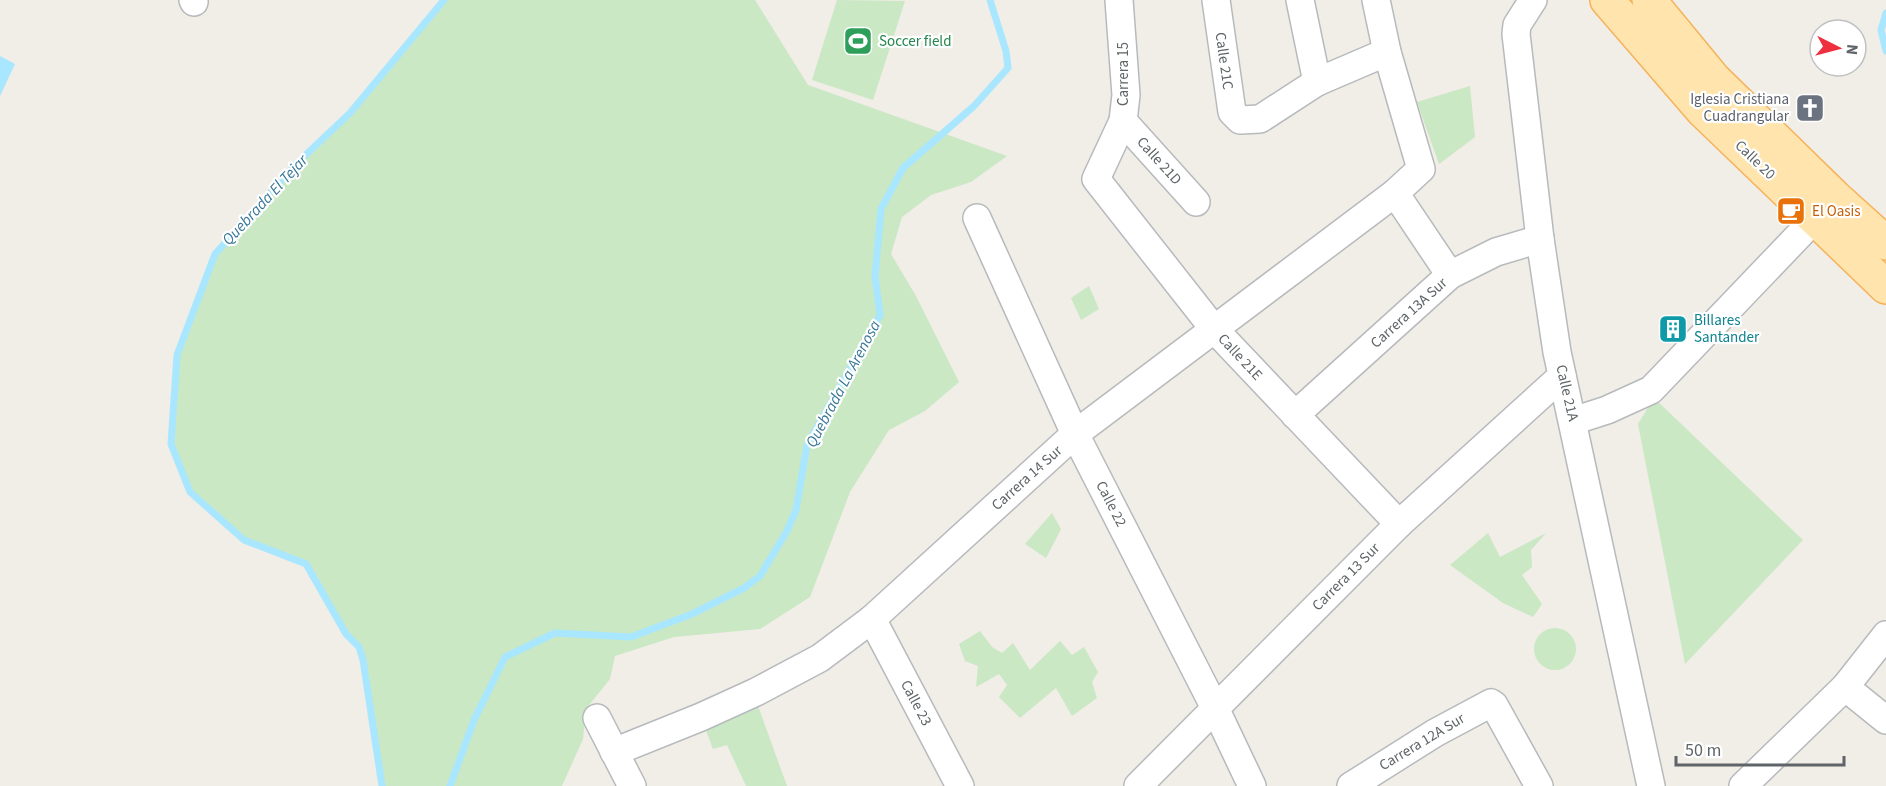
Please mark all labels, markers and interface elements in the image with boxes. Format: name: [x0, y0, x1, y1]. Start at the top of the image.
north arrow: [1808, 18, 1868, 78]
sports icon: Soccer field: [842, 25, 874, 57]
place label: Soccer field: [879, 31, 952, 52]
street label: Calle 21C: [1210, 31, 1238, 91]
street label: Carrera 15: [1113, 42, 1134, 106]
text: N: [1840, 43, 1863, 56]
place label: Iglesia Cristiana Cuadrangular: [1690, 89, 1790, 127]
church icon: Iglesia Cristiana Cuadrangular: [1794, 92, 1826, 124]
street label: Calle 21D: [1132, 132, 1186, 190]
street label: Calle 20: [1730, 135, 1780, 185]
water label: Quebrada El Tejar: [217, 149, 314, 250]
cafe icon: El Oasis: [1775, 195, 1807, 227]
place label: El Oasis: [1812, 201, 1861, 222]
street label: Carrera 13A Sur: [1366, 272, 1453, 353]
place label: Billares Santander: [1694, 310, 1760, 348]
building icon: Billares Santander: [1657, 313, 1689, 345]
water label: Quebrada La Arenosa: [800, 316, 886, 451]
street label: Calle 21E: [1213, 329, 1267, 385]
street label: Calle 21A: [1550, 363, 1584, 424]
street label: Carrera 14 Sur: [987, 440, 1068, 515]
street label: Calle 22: [1090, 477, 1132, 531]
street label: Carrera 13 Sur: [1307, 538, 1385, 616]
street label: Calle 23: [895, 676, 937, 730]
street label: Carrera 12A Sur: [1375, 708, 1470, 776]
scale bar: [1676, 729, 1844, 767]
text: 50 m: [1685, 738, 1721, 763]

